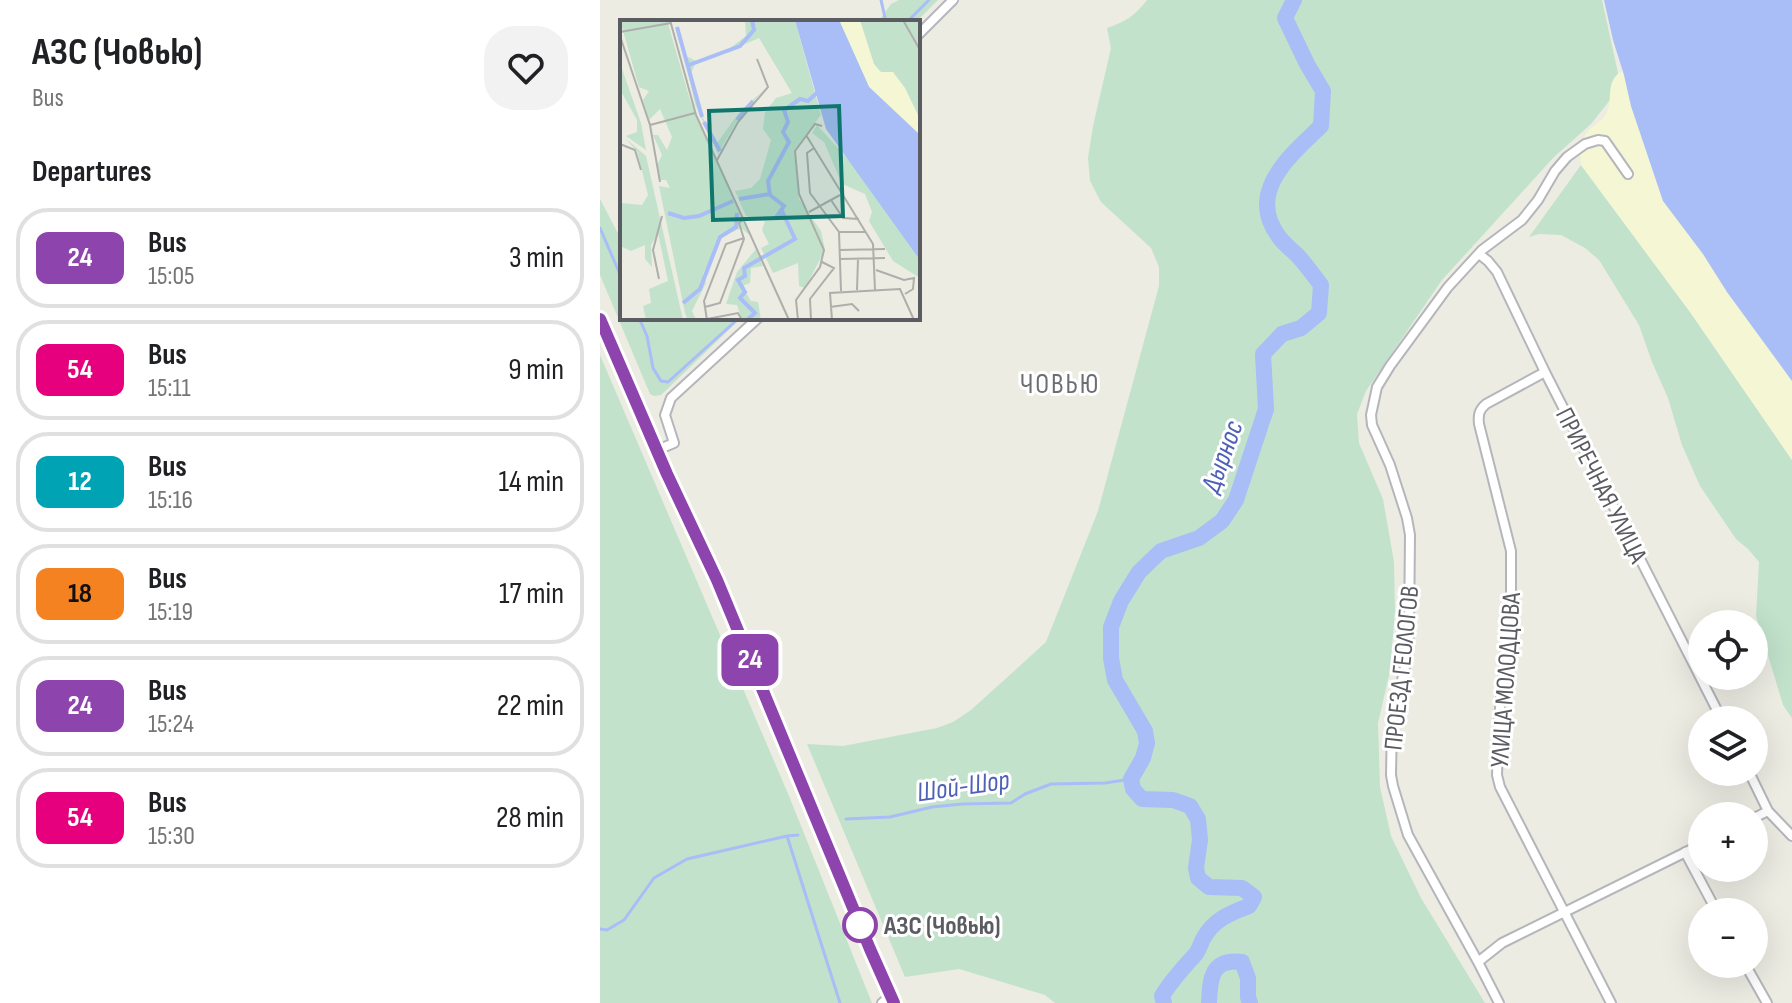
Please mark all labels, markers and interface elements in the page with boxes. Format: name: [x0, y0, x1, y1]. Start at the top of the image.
inset map: [620, 20, 920, 320]
button: heart: [484, 26, 568, 110]
text: АЗС (Човью): [32, 30, 202, 75]
text: Bus: [32, 83, 64, 114]
text: Departures: [32, 154, 152, 190]
text: Bus: [148, 225, 187, 261]
text: 3 min: [509, 240, 564, 276]
text: 24: [67, 241, 93, 274]
text: 15:05: [148, 261, 194, 292]
text: Bus: [148, 337, 187, 373]
text: 9 min: [508, 352, 564, 388]
text: 54: [67, 353, 93, 386]
district label: ЧОВЬЮ: [1020, 368, 1100, 401]
text: 15:11: [148, 373, 191, 404]
street label: ПРИРЕЧНАЯ УЛИЦА: [1548, 403, 1654, 569]
water label: Дырнос: [1194, 416, 1251, 499]
text: Bus: [148, 449, 187, 485]
text: 14 min: [499, 464, 564, 500]
text: 12: [68, 465, 92, 498]
text: 15:16: [148, 485, 193, 516]
text: Bus: [148, 561, 187, 597]
text: 17 min: [499, 576, 564, 612]
text: 18: [68, 577, 92, 610]
street label: ПРОЕЗД ГЕОЛОГОВ: [1378, 584, 1427, 752]
street label: УЛИЦА МОЛОДЦОВА: [1485, 591, 1528, 769]
text: 15:19: [148, 597, 193, 628]
map controls: [1688, 610, 1768, 978]
button: locate: [1688, 610, 1768, 690]
line badge: 24: [714, 634, 786, 686]
text: 24: [737, 643, 763, 676]
text: Bus: [148, 673, 187, 709]
text: 22 min: [497, 688, 564, 724]
text: 24: [67, 689, 93, 722]
button: layers: [1688, 706, 1768, 786]
text: 15:24: [148, 709, 194, 740]
water label: Шой-Шор: [915, 764, 1012, 809]
text: Bus: [148, 785, 187, 821]
text: 28 min: [496, 800, 564, 836]
text: 54: [67, 801, 93, 834]
button: +: [1688, 802, 1768, 882]
text: 15:30: [148, 821, 195, 852]
button: −: [1688, 898, 1768, 978]
marker: АЗС (Човью): [843, 908, 877, 942]
place label: АЗС (Човью): [883, 911, 1001, 942]

